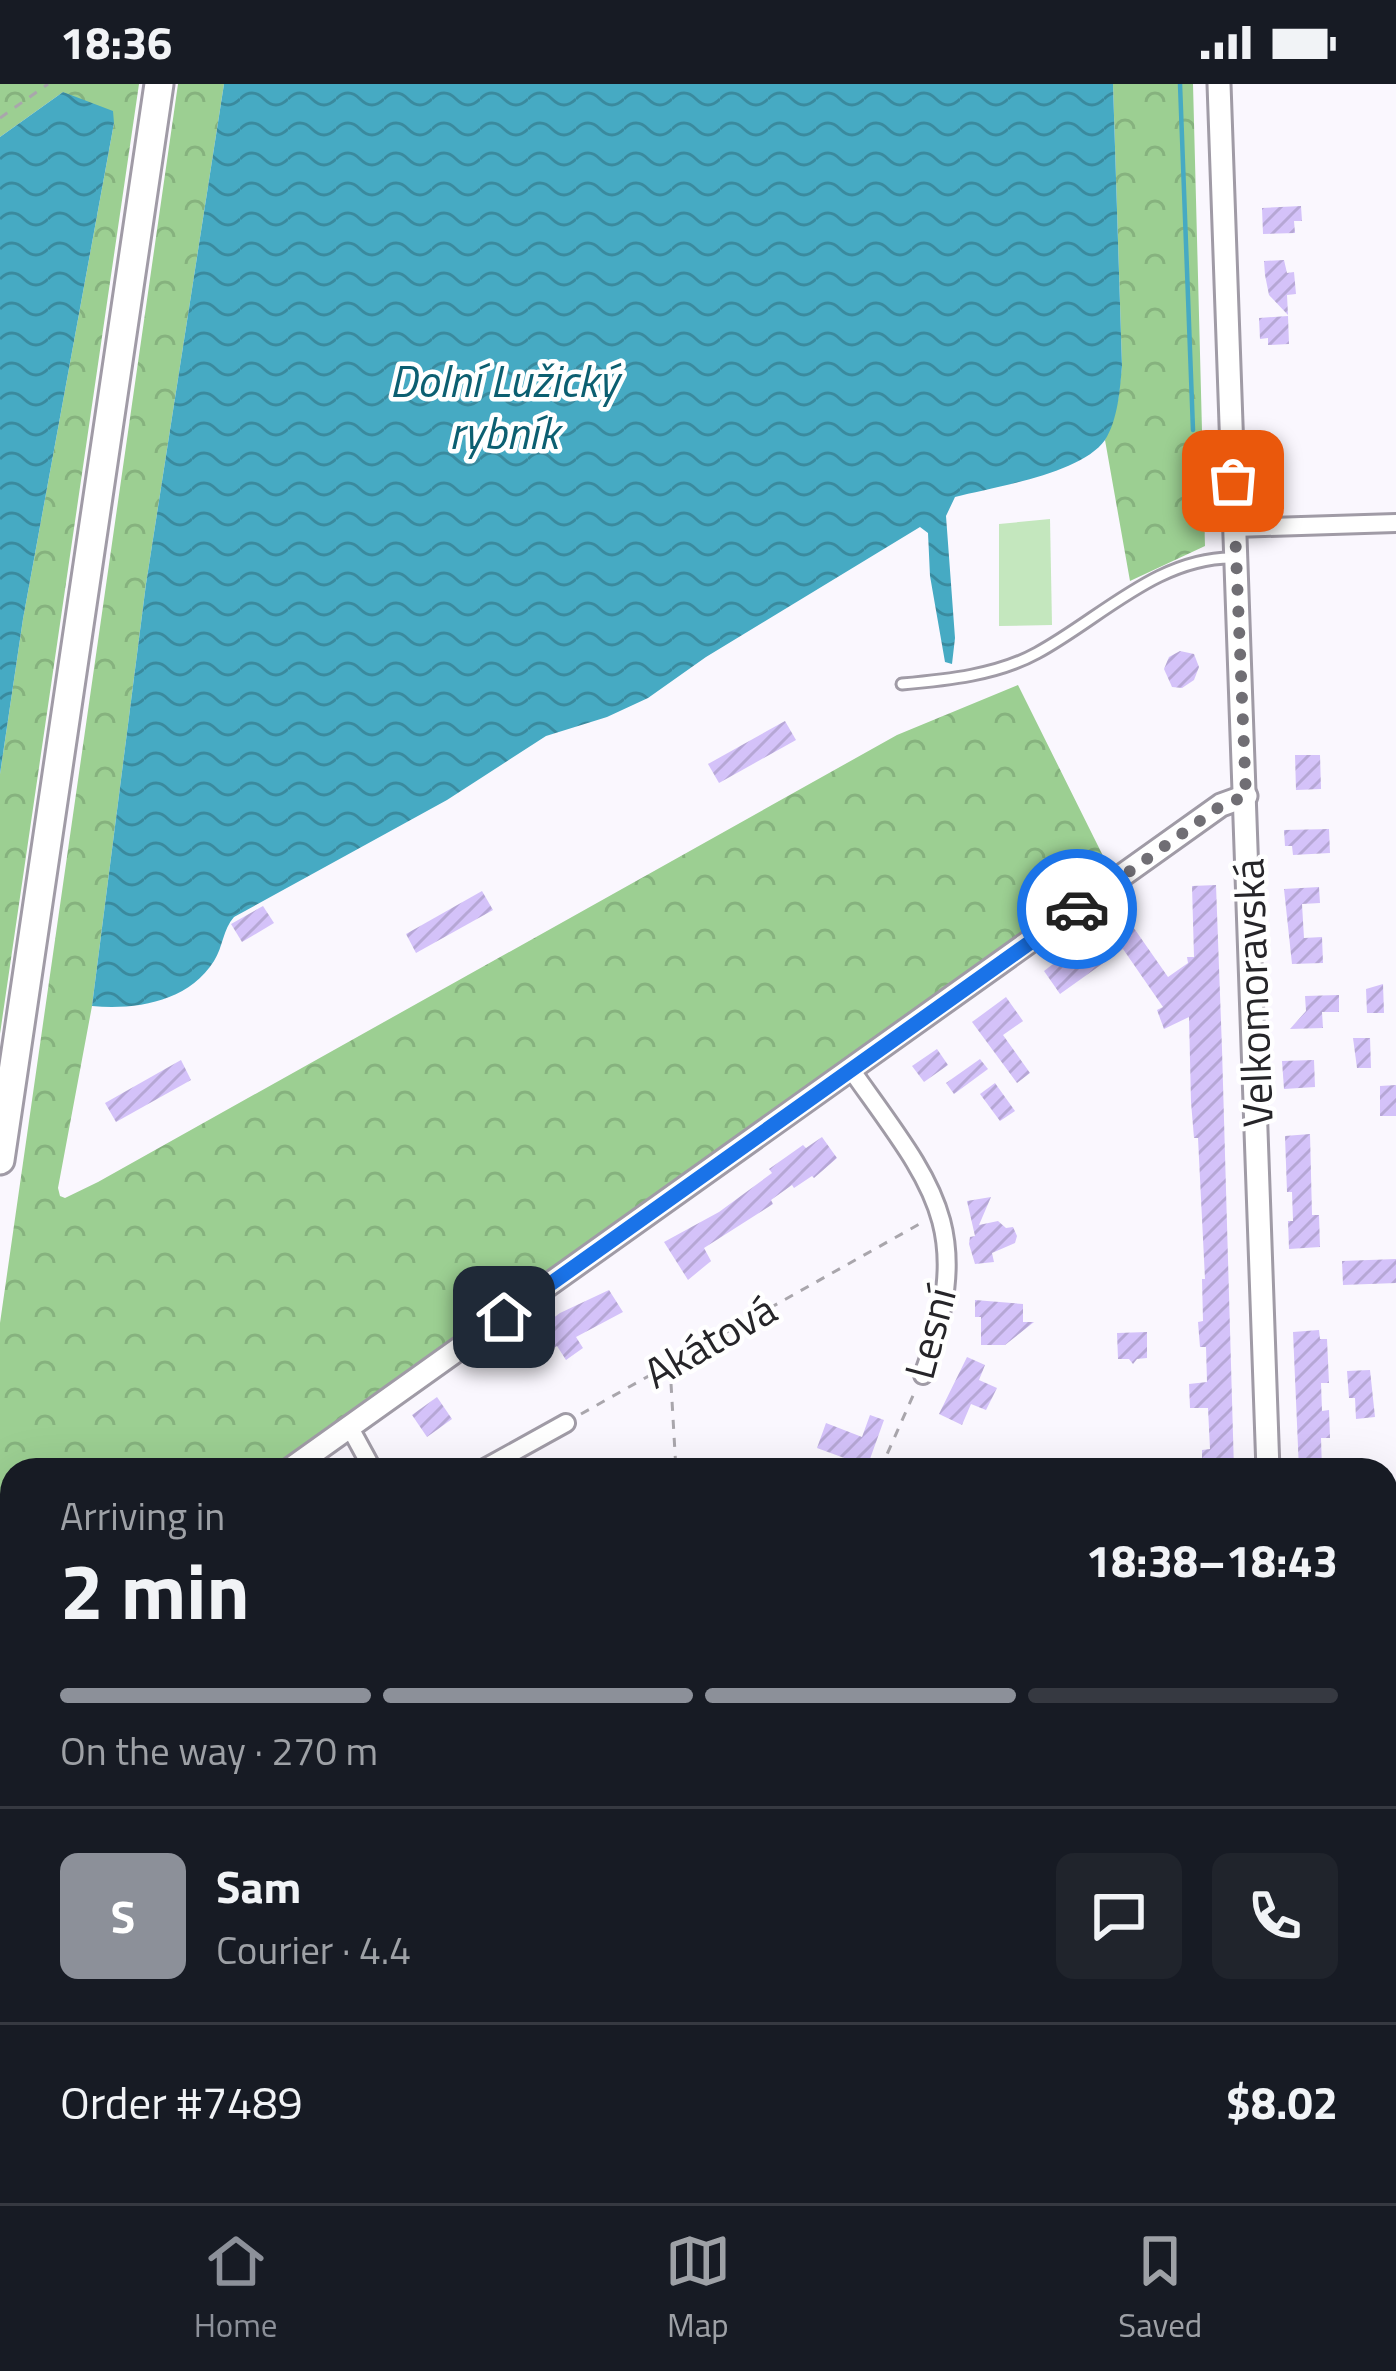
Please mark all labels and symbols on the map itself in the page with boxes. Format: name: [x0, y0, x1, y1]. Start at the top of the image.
water label: Dolní Lužický rybník: [389, 346, 623, 466]
pin: [1182, 430, 1284, 532]
courier: [1017, 849, 1137, 969]
street label: Velkomoravská: [1215, 858, 1289, 1129]
pin: [453, 1266, 555, 1368]
street label: Akátová: [631, 1277, 788, 1404]
street label: Lesní: [886, 1277, 973, 1386]

